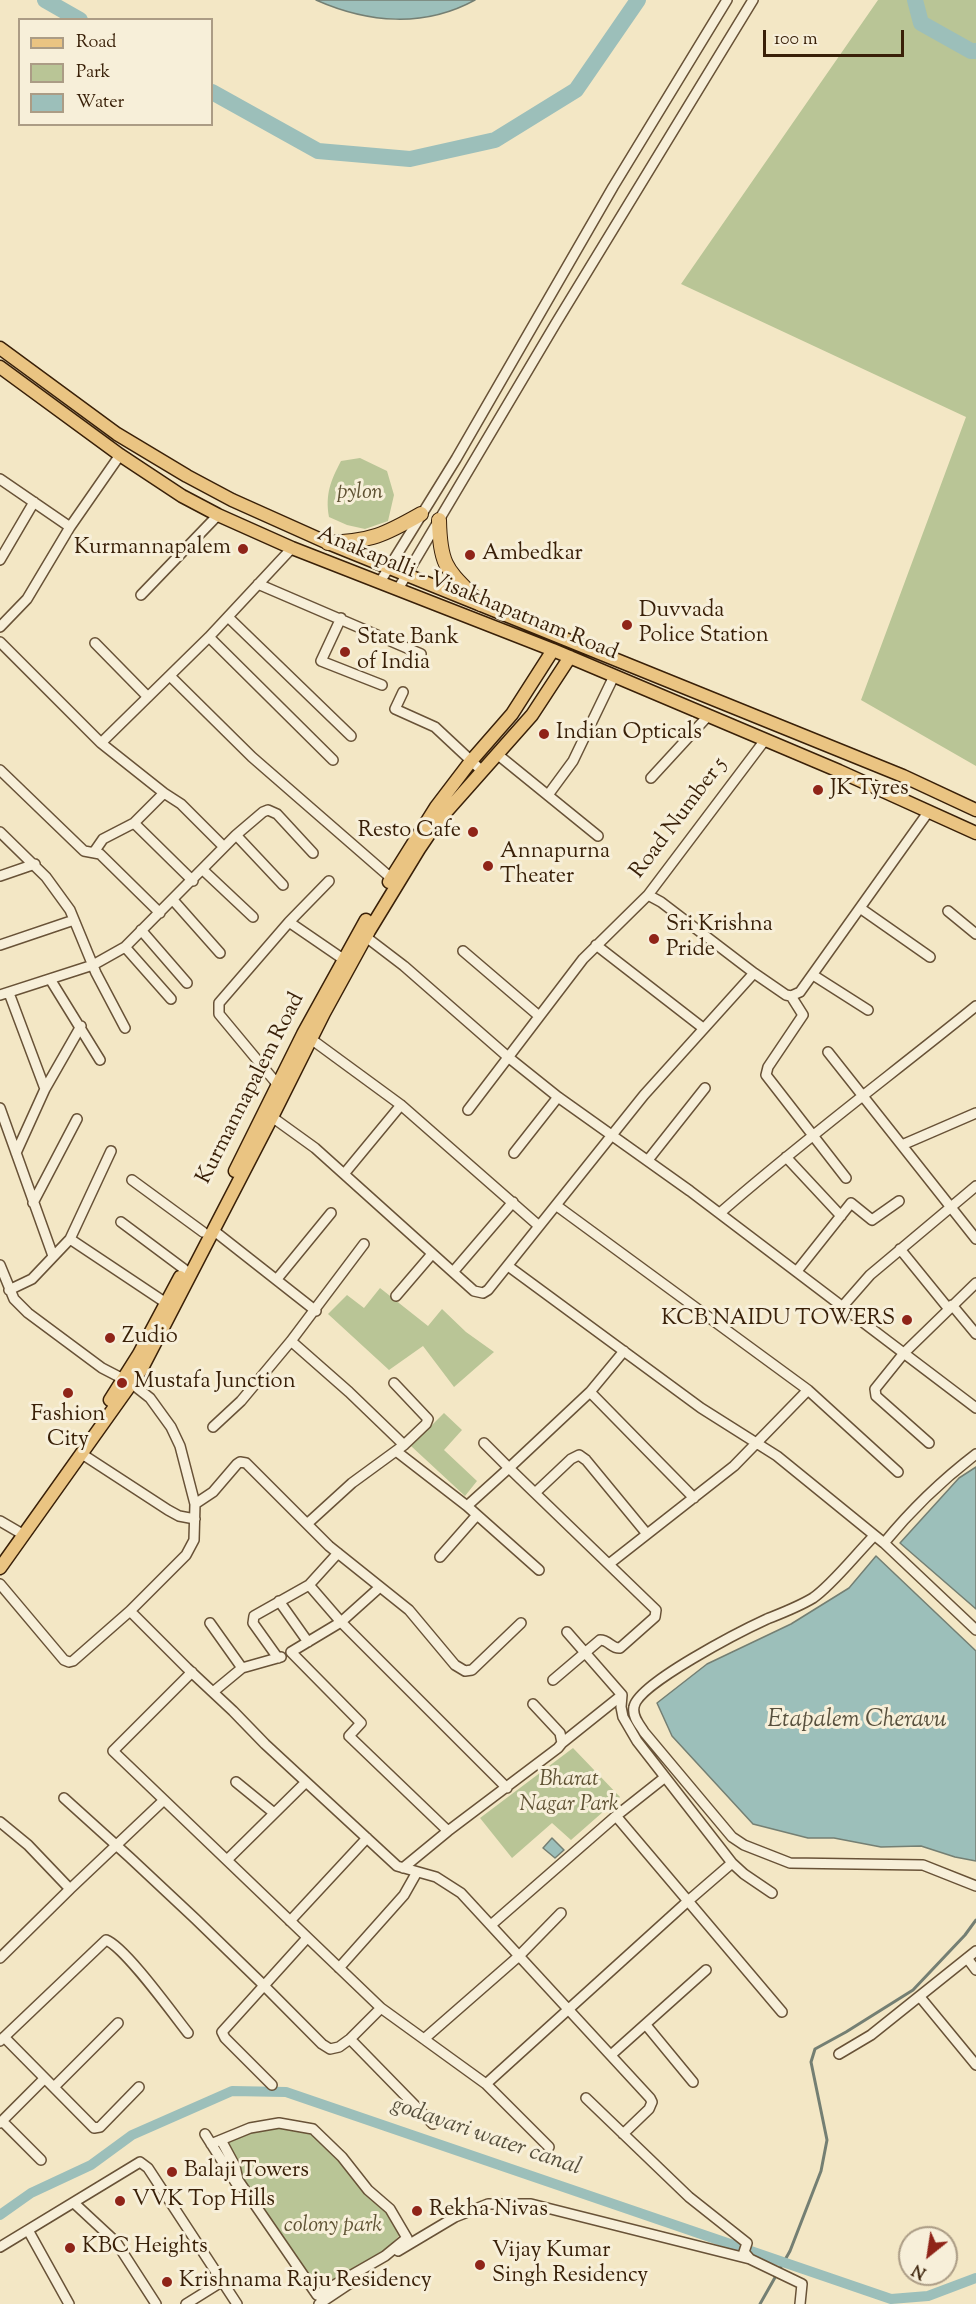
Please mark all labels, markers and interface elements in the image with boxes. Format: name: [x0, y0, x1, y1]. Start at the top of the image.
legend: [18, 18, 213, 126]
scale bar: [766, 18, 907, 56]
text: 100 m: [774, 27, 818, 53]
text: Road: [76, 30, 116, 56]
text: Park: [76, 60, 110, 86]
text: Water: [76, 90, 124, 116]
park label: pylon: [337, 481, 383, 507]
street label: Anakapalli - Visakhapatnam Road: [313, 522, 621, 668]
place label: Kurmannapalem: [74, 536, 231, 562]
marker: Kurmannapalem: [236, 542, 250, 556]
place label: Ambedkar: [482, 542, 583, 568]
marker: Ambedkar: [463, 548, 477, 562]
place label: Duvvada Police Station: [639, 599, 769, 650]
marker: Duvvada Police Station: [620, 618, 634, 632]
place label: State Bank of India: [357, 626, 459, 678]
marker: State Bank of India: [338, 645, 352, 659]
place label: Indian Opticals: [556, 721, 702, 747]
marker: Indian Opticals: [537, 727, 551, 741]
street label: Road Number 5: [626, 753, 734, 885]
place label: JK Tyres: [830, 777, 909, 803]
marker: JK Tyres: [811, 783, 825, 797]
place label: Resto Cafe: [358, 819, 461, 845]
marker: Resto Cafe: [466, 825, 480, 839]
place label: Annapurna Theater: [500, 840, 610, 891]
marker: Annapurna Theater: [481, 859, 495, 873]
place label: Sri Krishna Pride: [666, 913, 773, 964]
marker: Sri Krishna Pride: [647, 932, 661, 946]
street label: Kurmannapalem Road: [192, 989, 312, 1189]
place label: KCB NAIDU TOWERS: [661, 1307, 895, 1333]
marker: KCB NAIDU TOWERS: [900, 1313, 914, 1327]
place label: Zudio: [122, 1325, 178, 1351]
marker: Zudio: [103, 1331, 117, 1345]
place label: Mustafa Junction: [134, 1370, 296, 1396]
marker: Mustafa Junction: [115, 1376, 129, 1390]
marker: Fashion City: [61, 1386, 75, 1400]
place label: Fashion City: [31, 1403, 105, 1454]
water label: Etapalem Cheravu: [767, 1708, 947, 1736]
park label: Bharat Nagar Park: [519, 1768, 619, 1820]
water label: godavari water canal: [387, 2092, 585, 2184]
place label: Balaji Towers: [184, 2159, 309, 2185]
marker: Balaji Towers: [165, 2165, 179, 2179]
place label: VVK Top Hills: [132, 2188, 275, 2214]
marker: VVK Top Hills: [113, 2194, 127, 2208]
place label: Rekha Nivas: [429, 2198, 548, 2224]
marker: Rekha Nivas: [410, 2204, 424, 2218]
park label: colony park: [284, 2214, 382, 2240]
north arrow: [898, 2226, 958, 2286]
place label: KBC Heights: [82, 2235, 208, 2261]
place label: Vijay Kumar Singh Residency: [492, 2239, 648, 2290]
marker: KBC Heights: [63, 2241, 77, 2255]
text: N: [908, 2257, 931, 2283]
marker: Vijay Kumar Singh Residency: [473, 2258, 487, 2272]
place label: Krishnama Raju Residency: [179, 2269, 432, 2295]
marker: Krishnama Raju Residency: [160, 2275, 174, 2289]

